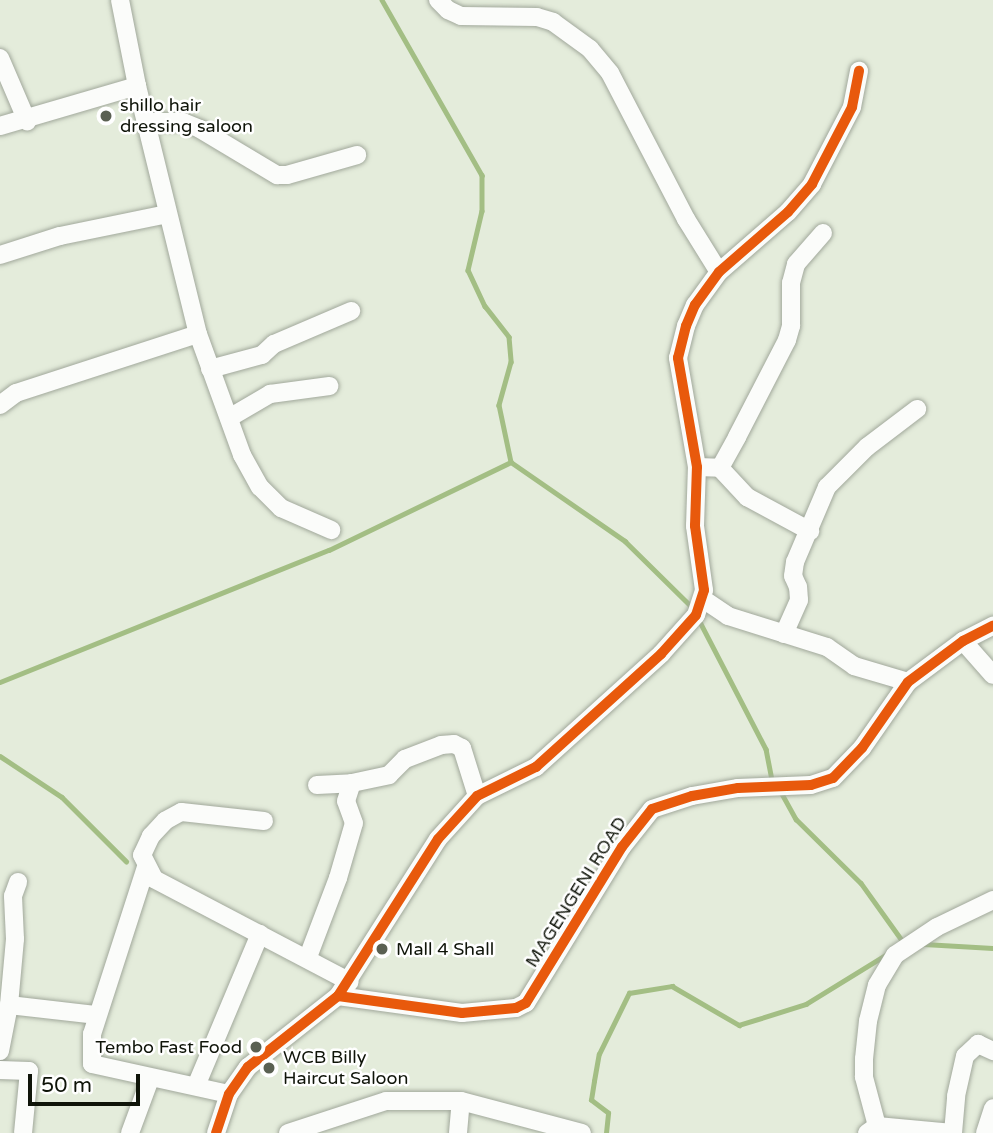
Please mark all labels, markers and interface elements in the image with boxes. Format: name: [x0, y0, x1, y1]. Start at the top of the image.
place label: shillo hair dressing saloon: [120, 95, 253, 138]
marker: shillo hair dressing saloon: [98, 108, 114, 124]
street label: MAGENGENI ROAD: [521, 813, 631, 971]
place label: Mall 4 Shall: [396, 938, 494, 960]
marker: Mall 4 Shall: [374, 941, 390, 957]
place label: Tembo Fast Food: [95, 1036, 242, 1058]
marker: Tembo Fast Food: [248, 1039, 264, 1055]
place label: WCB Billy Haircut Saloon: [283, 1047, 408, 1090]
scale bar: [32, 1060, 144, 1104]
marker: WCB Billy Haircut Saloon: [261, 1060, 277, 1076]
text: 50 m: [41, 1073, 92, 1098]

